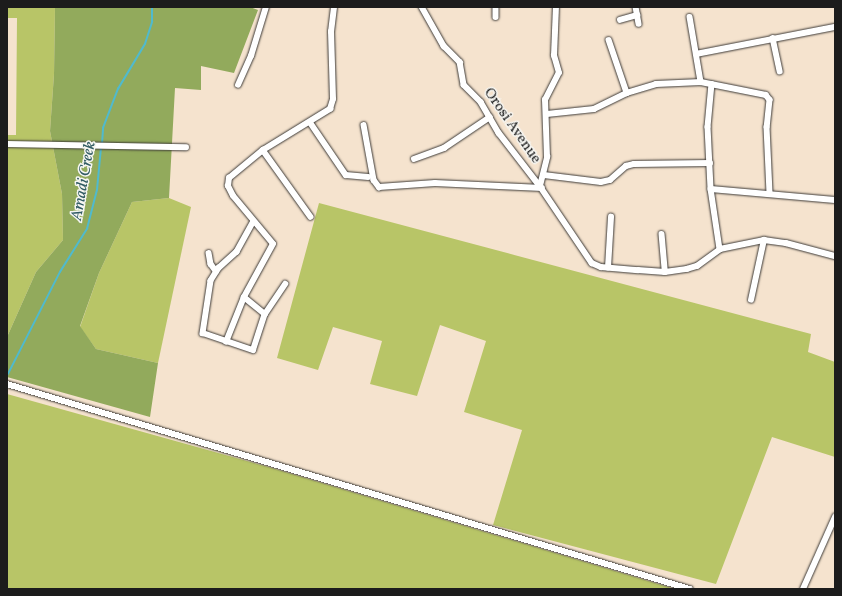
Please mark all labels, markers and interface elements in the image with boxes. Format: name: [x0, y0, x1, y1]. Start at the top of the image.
street label: Orosi Avenue: [479, 85, 545, 167]
water label: Amadi Creek: [68, 140, 100, 222]

